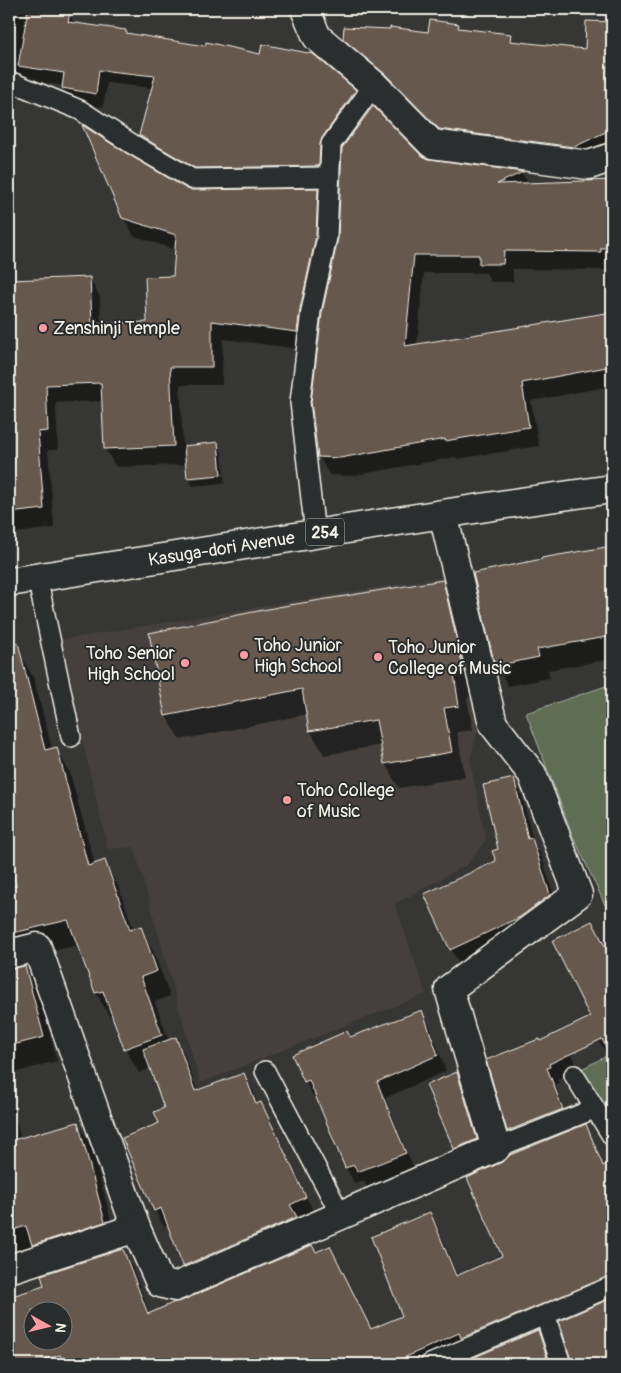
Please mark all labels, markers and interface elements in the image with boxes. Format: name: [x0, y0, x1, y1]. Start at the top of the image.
place label: Zenshinji Temple: [53, 317, 180, 340]
marker: Zenshinji Temple: [37, 322, 49, 334]
road number: 254: [306, 518, 344, 546]
street label: Kasuga-dori Avenue: [147, 526, 297, 572]
place label: Toho Junior High School: [254, 634, 343, 678]
place label: Toho Junior College of Music: [388, 636, 511, 680]
place label: Toho Senior High School: [86, 642, 176, 686]
marker: Toho Junior High School: [238, 649, 250, 661]
marker: Toho Junior College of Music: [372, 651, 384, 663]
marker: Toho Senior High School: [179, 657, 191, 669]
place label: Toho College of Music: [297, 779, 394, 823]
marker: Toho College of Music: [281, 794, 293, 806]
north arrow: [22, 1300, 72, 1350]
text: N: [51, 1322, 69, 1334]

